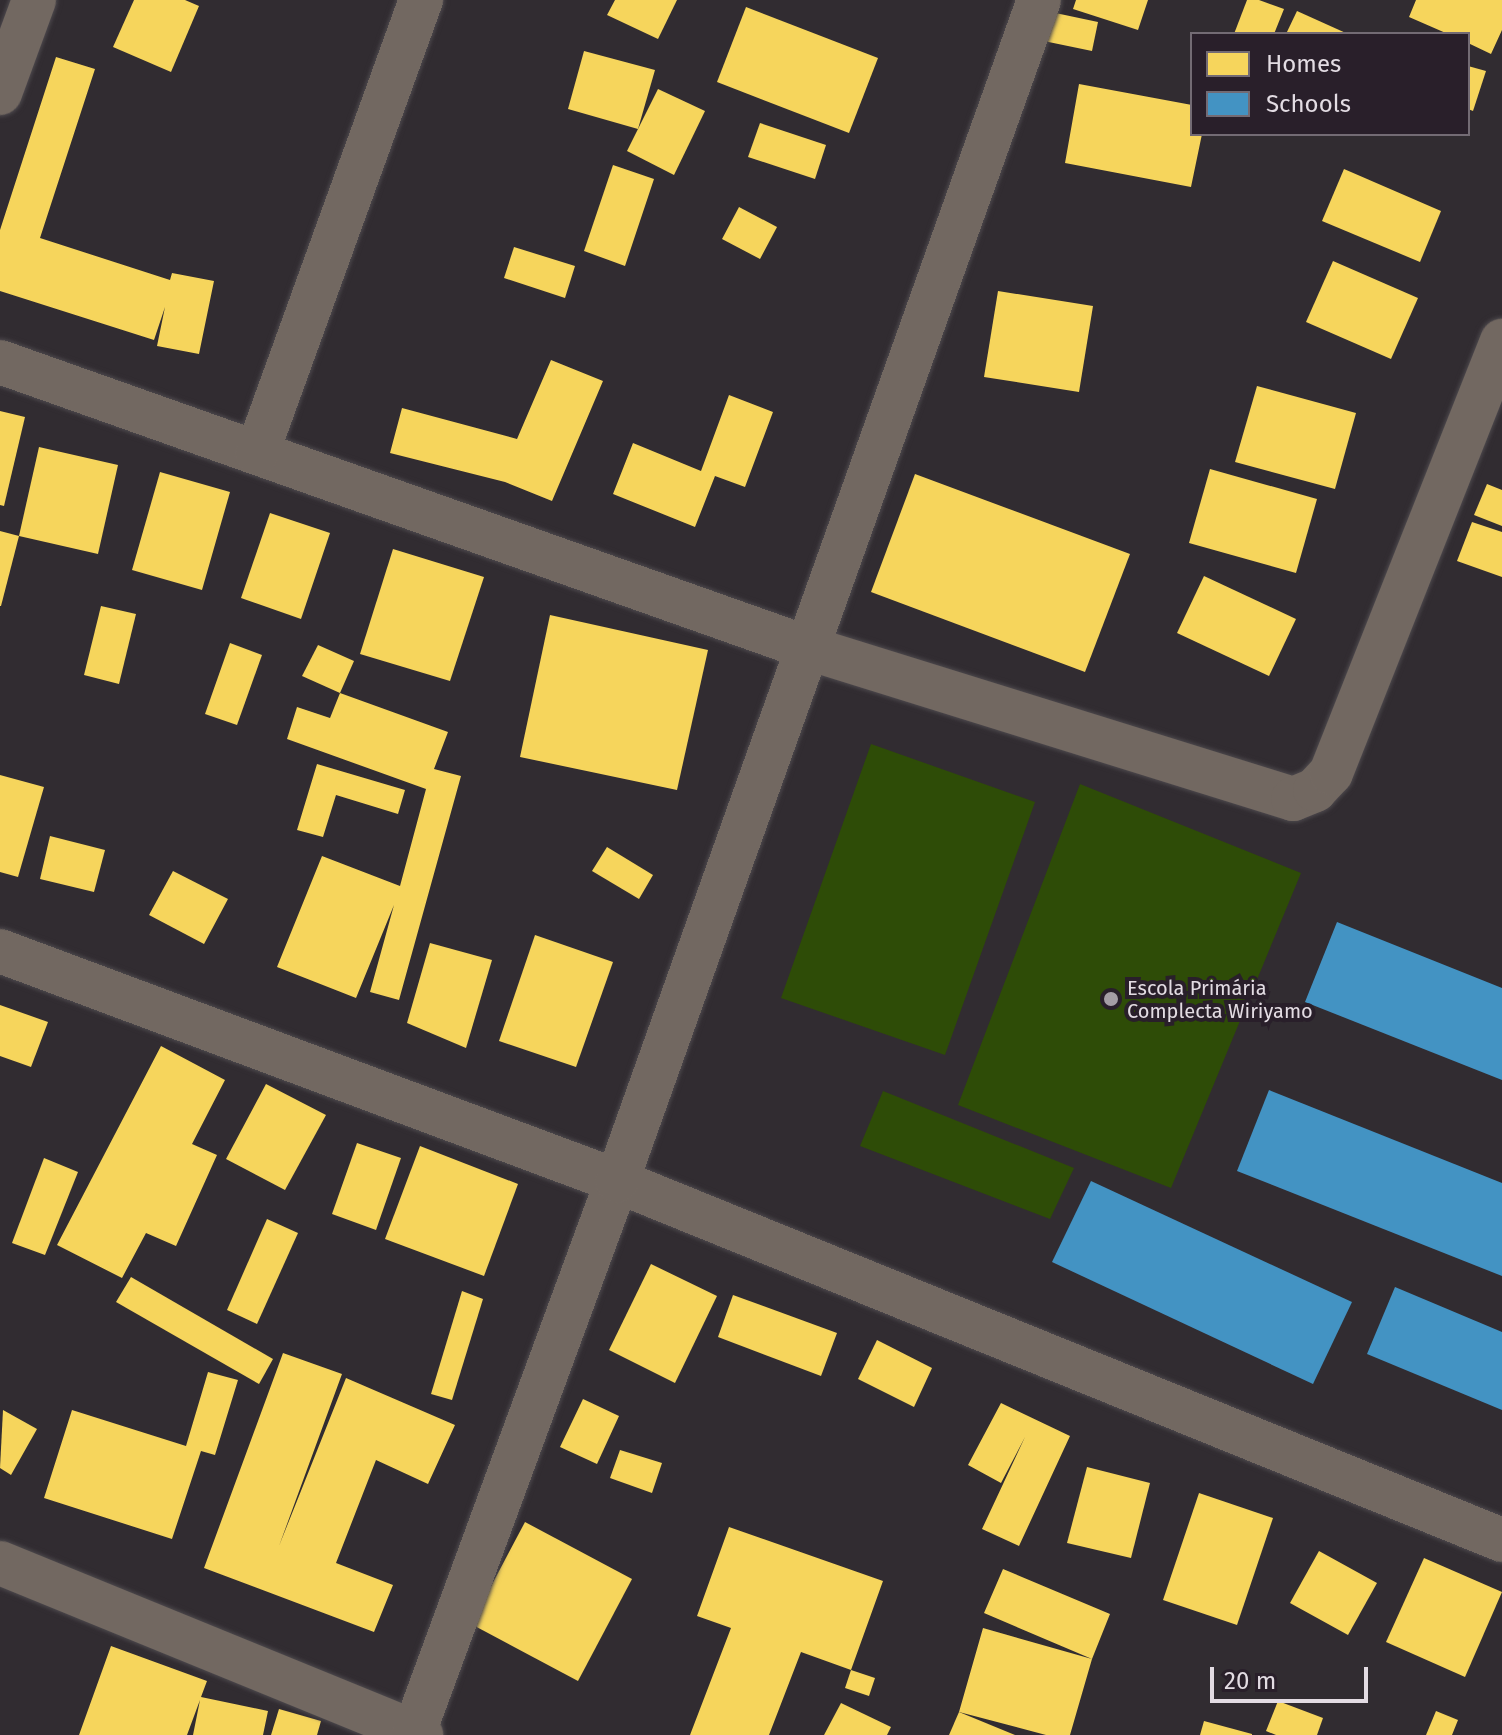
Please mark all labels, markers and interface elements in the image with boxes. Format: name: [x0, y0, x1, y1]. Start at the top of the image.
legend: [1190, 32, 1470, 136]
text: Homes: [1266, 50, 1341, 78]
text: Schools: [1266, 90, 1351, 118]
place label: Escola Primária Complecta Wiriyamo: [1127, 976, 1313, 1023]
marker: Escola Primária Complecta Wiriyamo: [1102, 990, 1120, 1008]
scale bar: [1214, 1651, 1372, 1701]
text: 20 m: [1224, 1667, 1276, 1695]

